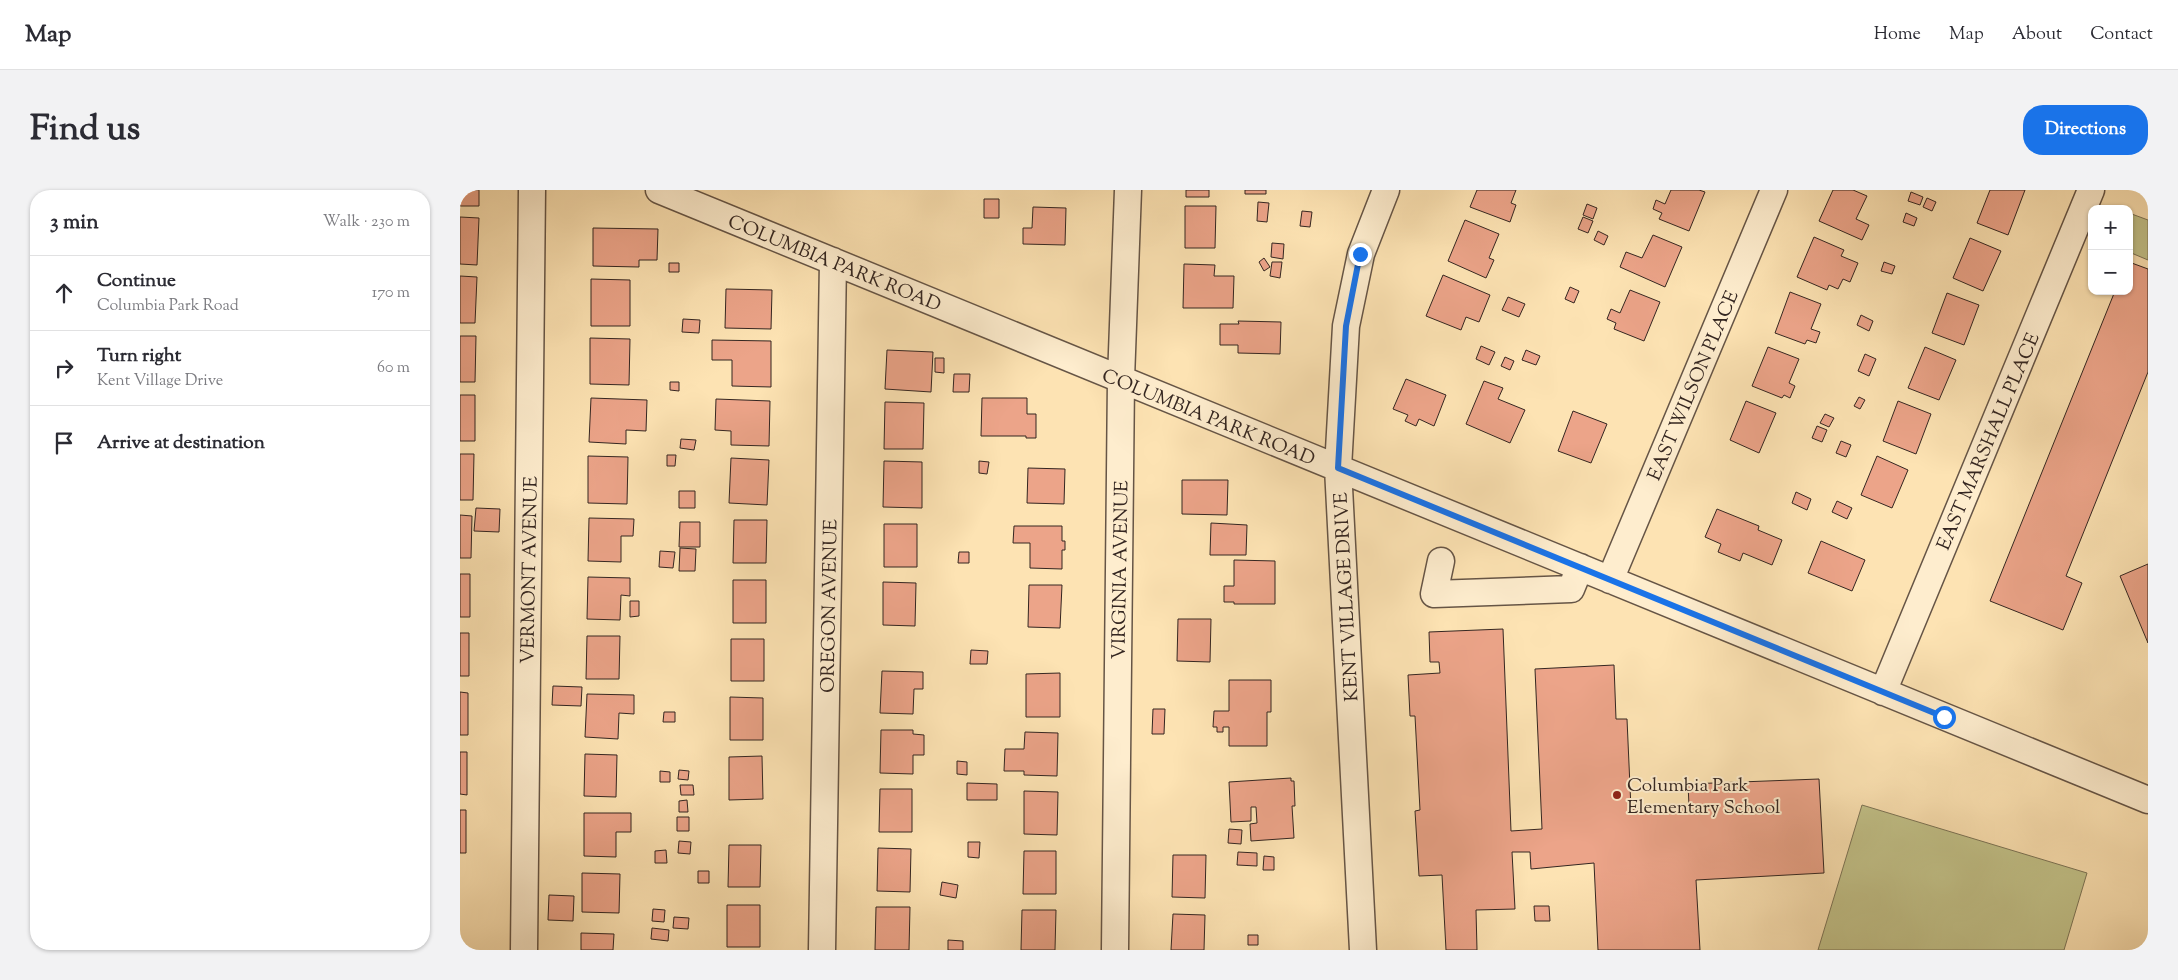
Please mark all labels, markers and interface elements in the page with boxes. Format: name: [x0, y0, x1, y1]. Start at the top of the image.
text: Map: [25, 18, 71, 52]
text: Home: [1874, 22, 1921, 48]
text: Map: [1949, 22, 1984, 48]
text: About: [2012, 22, 2062, 48]
text: Contact: [2090, 22, 2153, 48]
text: Find us: [30, 105, 140, 156]
button: Directions: [2023, 105, 2148, 155]
map controls: [2088, 205, 2133, 295]
button: +: [2088, 205, 2133, 250]
text: 3 min: [50, 208, 99, 238]
street label: COLUMBIA PARK ROAD: [723, 209, 945, 319]
text: Walk · 230 m: [323, 211, 410, 234]
route end: [1349, 243, 1372, 266]
button: −: [2088, 250, 2133, 295]
text: Continue: [97, 268, 176, 295]
icon: ahead: [50, 279, 78, 307]
text: 170 m: [372, 282, 410, 305]
street label: EAST WILSON PLACE: [1642, 286, 1747, 485]
text: Columbia Park Road: [97, 295, 239, 318]
street label: EAST MARSHALL PLACE: [1931, 329, 2048, 555]
text: Turn right: [97, 343, 181, 370]
icon: right: [50, 354, 78, 382]
text: 60 m: [377, 357, 410, 380]
street label: COLUMBIA PARK ROAD: [1097, 363, 1319, 473]
text: Kent Village Drive: [97, 370, 223, 393]
icon: arrive: [50, 429, 78, 457]
text: Arrive at destination: [97, 430, 265, 457]
street label: VERMONT AVENUE: [515, 475, 546, 664]
street label: VIRGINIA AVENUE: [1106, 480, 1137, 660]
street label: KENT VILLAGE DRIVE: [1329, 491, 1366, 702]
street label: OREGON AVENUE: [815, 518, 846, 693]
route start: [1933, 706, 1956, 729]
place label: Columbia Park Elementary School: [1627, 773, 1780, 822]
marker: Columbia Park Elementary School: [1611, 789, 1623, 801]

